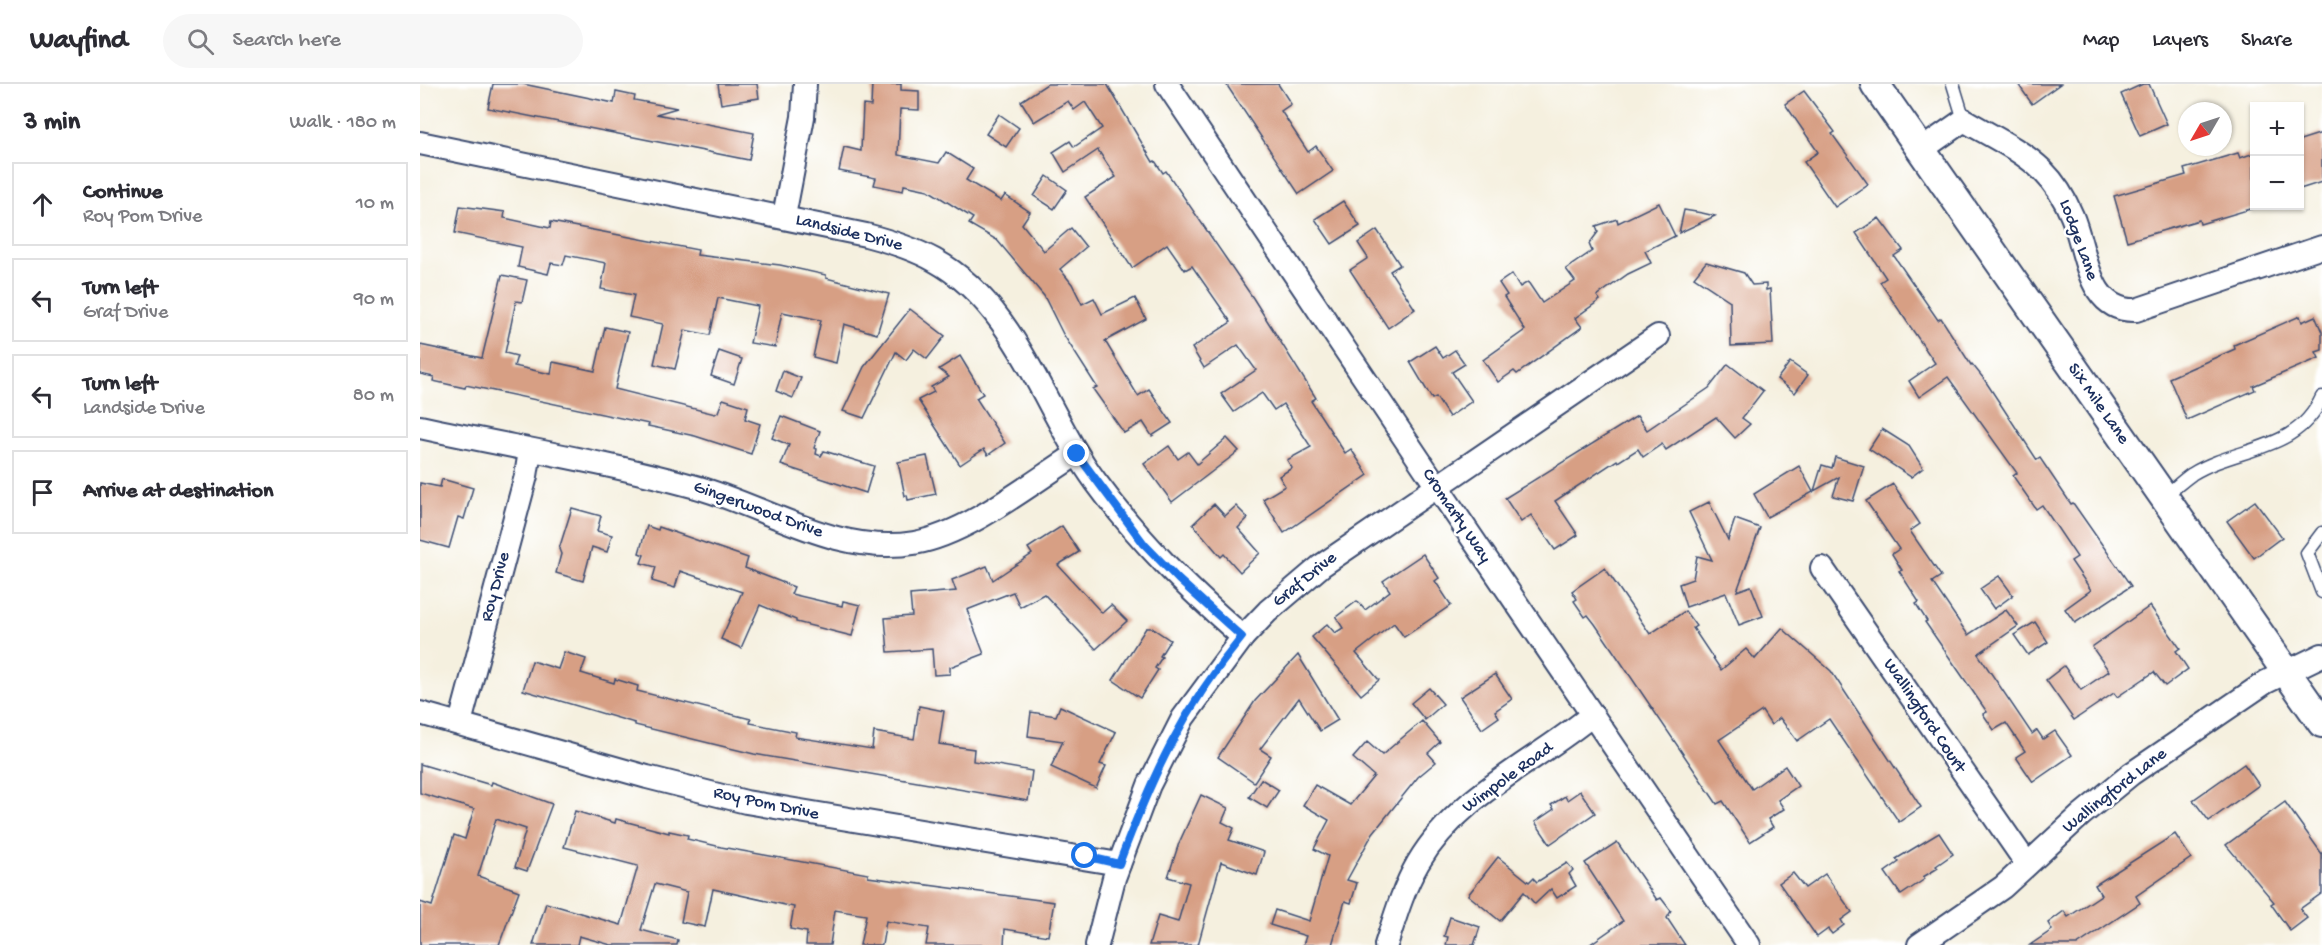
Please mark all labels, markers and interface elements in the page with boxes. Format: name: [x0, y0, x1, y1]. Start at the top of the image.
search box: [163, 14, 583, 68]
text: Wayfind: [30, 25, 127, 58]
icon: search: [184, 25, 217, 58]
text: Search here: [232, 28, 341, 54]
text: Map: [2083, 29, 2119, 54]
text: Layers: [2152, 29, 2208, 54]
text: Share: [2241, 29, 2292, 54]
north arrow: [2178, 102, 2232, 156]
map controls: [2250, 102, 2304, 210]
button: +: [2250, 102, 2304, 156]
text: 3 min: [24, 108, 80, 139]
text: Walk · 180 m: [289, 112, 396, 135]
button: −: [2250, 156, 2304, 210]
text: Continue: [83, 180, 163, 206]
icon: ahead: [26, 188, 59, 221]
text: 10 m: [356, 193, 394, 216]
street label: Lodge Lane: [2054, 197, 2103, 284]
text: Roy Pom Drive: [83, 206, 202, 229]
street label: Landside Drive: [793, 210, 905, 257]
text: Turn left: [83, 276, 157, 302]
icon: left: [26, 284, 59, 317]
text: 90 m: [354, 289, 394, 312]
text: Graf Drive: [83, 302, 168, 325]
street label: Six Mile Lane: [2062, 359, 2134, 449]
text: Turn left: [83, 372, 157, 398]
icon: left: [26, 380, 59, 413]
text: 80 m: [353, 385, 394, 408]
text: Landside Drive: [83, 398, 205, 421]
route end: [1063, 440, 1089, 466]
street label: Cromarty Way: [1417, 465, 1495, 567]
icon: arrive: [26, 476, 59, 509]
street label: Gingerwood Drive: [690, 477, 826, 543]
text: Arrive at destination: [83, 479, 273, 505]
street label: Graf Drive: [1269, 547, 1342, 612]
street label: Roy Drive: [477, 549, 516, 624]
street label: Wallingford Court: [1878, 655, 1971, 778]
street label: Wimpole Road: [1459, 737, 1559, 818]
street label: Wallingford Lane: [2059, 743, 2172, 838]
street label: Roy Pom Drive: [711, 783, 821, 826]
route start: [1071, 842, 1097, 868]

